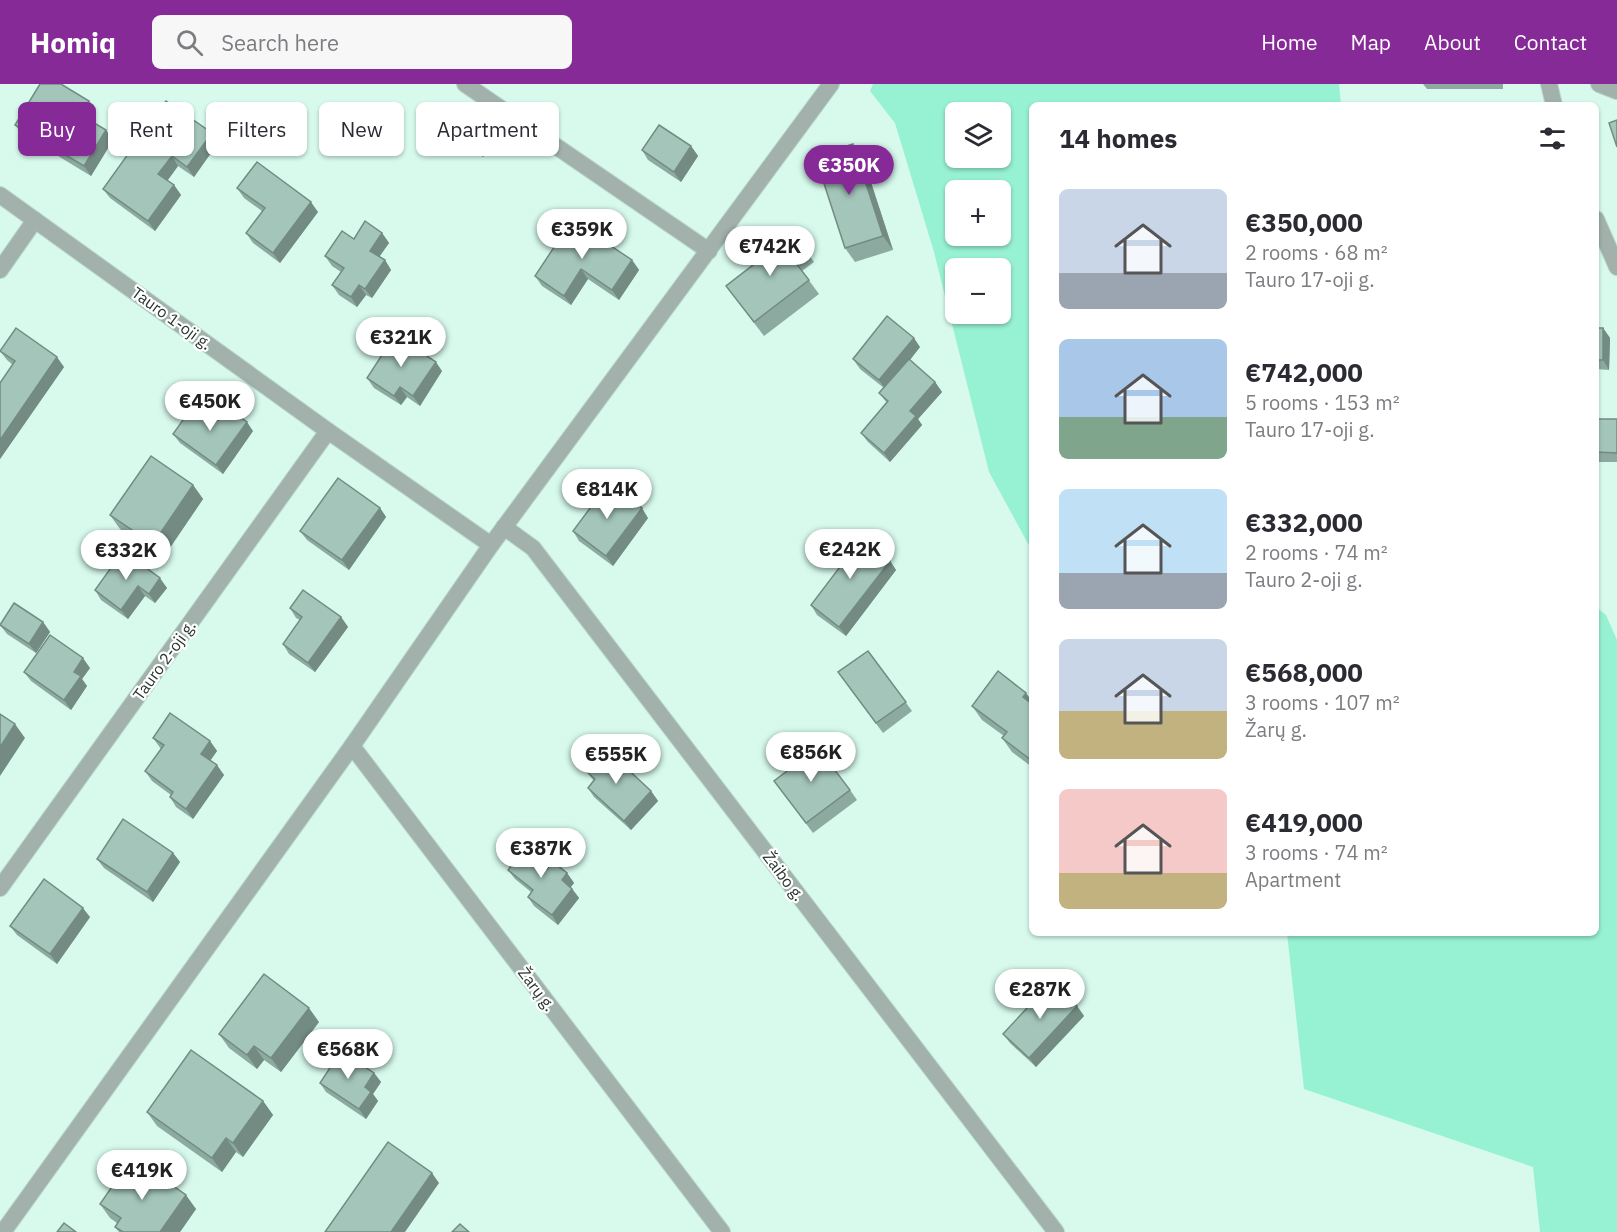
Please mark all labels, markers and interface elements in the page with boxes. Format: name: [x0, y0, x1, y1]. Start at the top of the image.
search box: [152, 15, 572, 69]
text: Homiq: [30, 24, 116, 61]
icon: search: [173, 26, 206, 59]
text: Search here: [221, 28, 339, 57]
text: Home: [1261, 28, 1318, 56]
text: Map: [1351, 28, 1391, 56]
text: About: [1424, 28, 1481, 56]
text: Contact: [1514, 28, 1587, 56]
chip: Buy: [18, 102, 96, 156]
chip: Rent: [108, 102, 194, 156]
chip: Filters: [206, 102, 307, 156]
chip: New: [319, 102, 404, 156]
chip: Apartment: [416, 102, 559, 156]
map controls: [945, 102, 1011, 324]
button: layers: [945, 102, 1011, 168]
text: 14 homes: [1059, 121, 1177, 155]
icon: filters: [1536, 122, 1569, 155]
pin: €350K: [807, 145, 891, 196]
text: €350K: [818, 151, 880, 178]
button: +: [945, 180, 1011, 246]
text: €350,000: [1245, 205, 1363, 239]
pin: €359K: [540, 209, 624, 260]
icon: home: [1107, 213, 1179, 285]
text: €359K: [551, 215, 613, 242]
pin: €742K: [728, 226, 812, 277]
text: €742K: [739, 232, 801, 259]
text: 2 rooms · 68 m²: [1245, 239, 1388, 266]
button: −: [945, 258, 1011, 324]
text: Tauro 17-oji g.: [1245, 266, 1375, 293]
street label: Tauro 1-oji g.: [128, 282, 216, 354]
pin: €321K: [359, 317, 443, 368]
text: €321K: [370, 323, 432, 350]
text: €742,000: [1245, 355, 1363, 389]
icon: home: [1107, 363, 1179, 435]
pin: €450K: [168, 381, 252, 432]
text: €450K: [179, 387, 241, 414]
text: 5 rooms · 153 m²: [1245, 389, 1400, 416]
text: Tauro 17-oji g.: [1245, 416, 1375, 443]
pin: €814K: [565, 469, 649, 520]
text: €814K: [576, 475, 638, 502]
text: €332,000: [1245, 505, 1363, 539]
icon: home: [1107, 513, 1179, 585]
pin: €242K: [808, 529, 892, 580]
pin: €332K: [84, 530, 168, 581]
text: €242K: [819, 535, 881, 562]
text: €332K: [95, 536, 157, 563]
text: 2 rooms · 74 m²: [1245, 539, 1388, 566]
text: Tauro 2-oji g.: [1245, 566, 1363, 593]
street label: Tauro 2-oji g.: [128, 616, 200, 704]
text: €568,000: [1245, 655, 1363, 689]
icon: home: [1107, 663, 1179, 735]
text: 3 rooms · 107 m²: [1245, 689, 1400, 716]
text: Žarų g.: [1245, 716, 1307, 743]
pin: €856K: [769, 732, 853, 783]
pin: €555K: [574, 734, 658, 785]
text: €856K: [780, 738, 842, 765]
text: €555K: [585, 740, 647, 767]
text: €419,000: [1245, 805, 1363, 839]
icon: home: [1107, 813, 1179, 885]
pin: €387K: [499, 828, 583, 879]
text: €387K: [510, 834, 572, 861]
text: 3 rooms · 74 m²: [1245, 839, 1388, 866]
street label: Žaibo g.: [759, 847, 809, 905]
text: Apartment: [1245, 866, 1341, 893]
street label: Žarų g.: [514, 963, 560, 1015]
pin: €287K: [998, 969, 1082, 1020]
text: €287K: [1009, 975, 1071, 1002]
pin: €568K: [306, 1029, 390, 1080]
text: €568K: [317, 1035, 379, 1062]
pin: €419K: [100, 1150, 184, 1201]
text: €419K: [111, 1156, 173, 1183]

